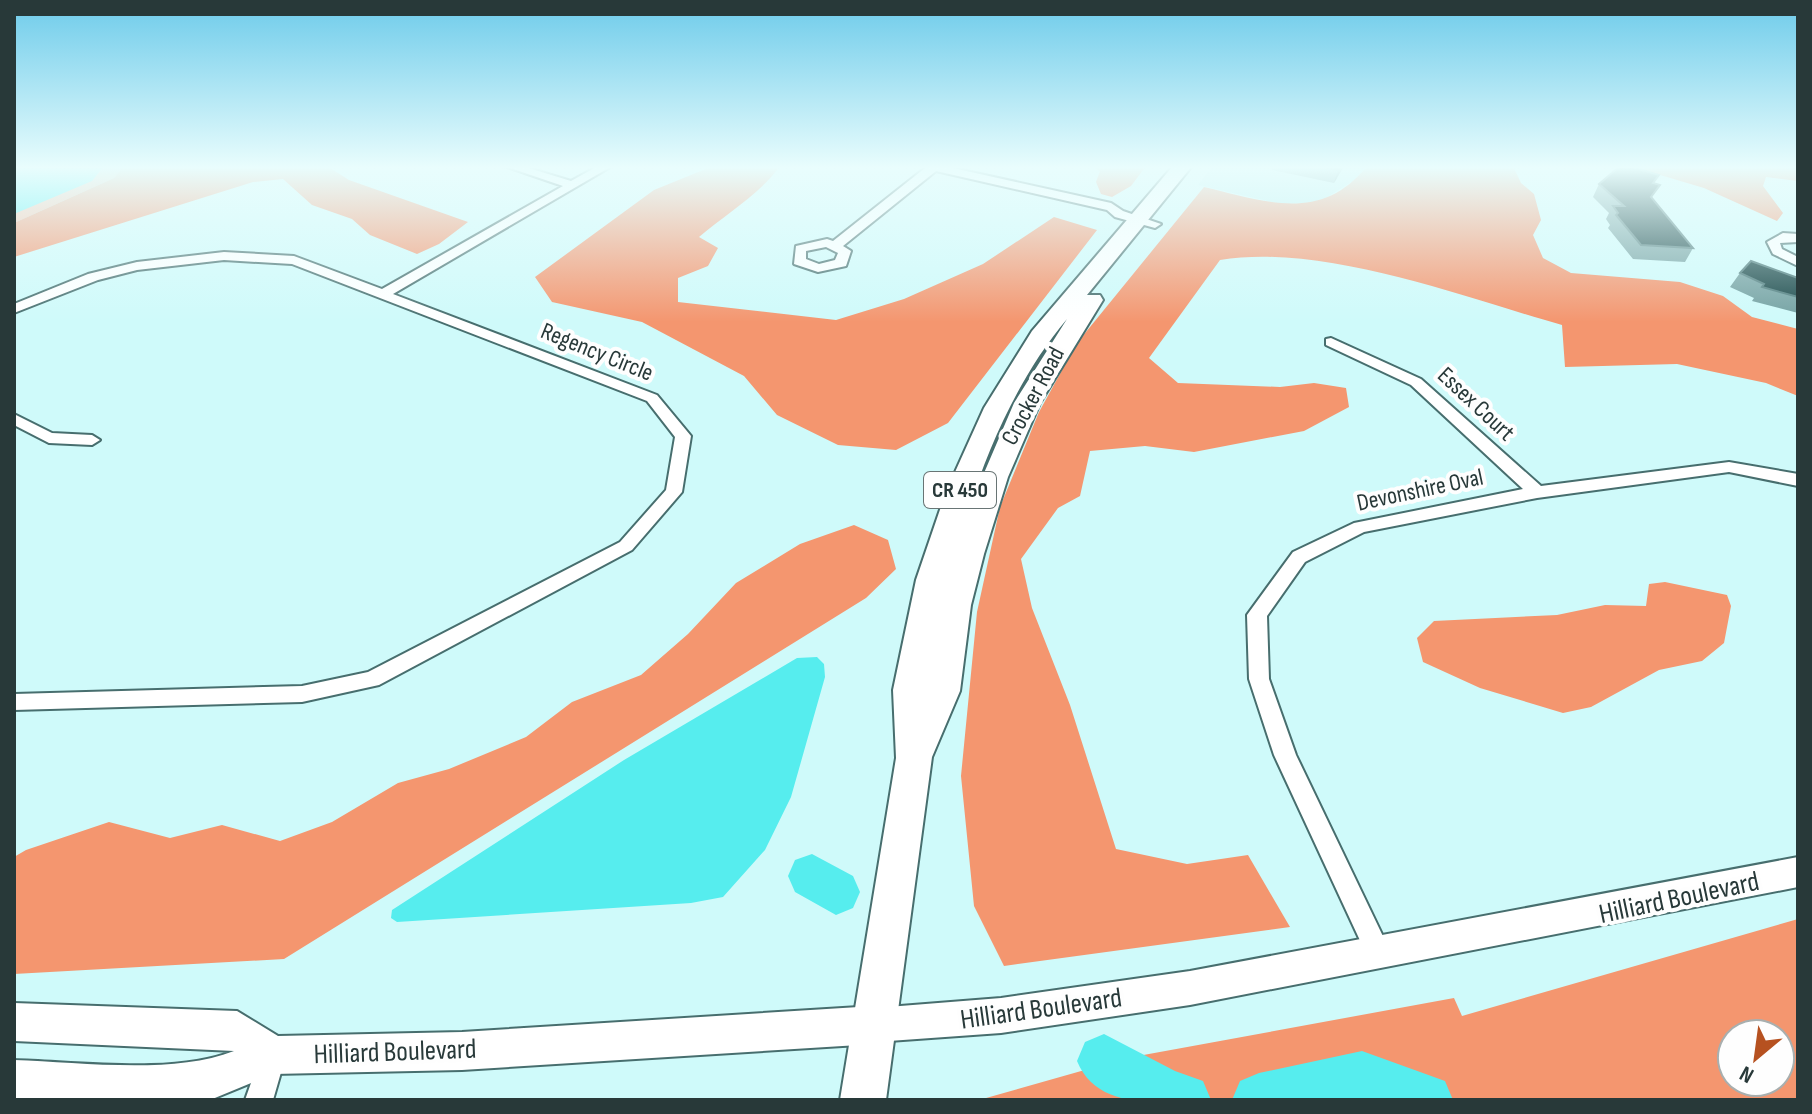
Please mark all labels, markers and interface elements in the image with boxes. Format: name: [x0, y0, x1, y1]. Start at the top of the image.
street label: Regency Circle: [537, 316, 657, 388]
street label: Crocker Road: [995, 342, 1071, 450]
street label: Essex Court: [1431, 361, 1521, 447]
street label: Devonshire Oval: [1354, 462, 1486, 518]
road number: CR 450: [924, 472, 996, 508]
street label: Hilliard Boulevard: [1596, 865, 1762, 931]
street label: Hilliard Boulevard: [958, 981, 1124, 1037]
north arrow: [1716, 1018, 1796, 1098]
street label: Hilliard Boulevard: [313, 1033, 477, 1071]
text: N: [1735, 1060, 1759, 1089]

